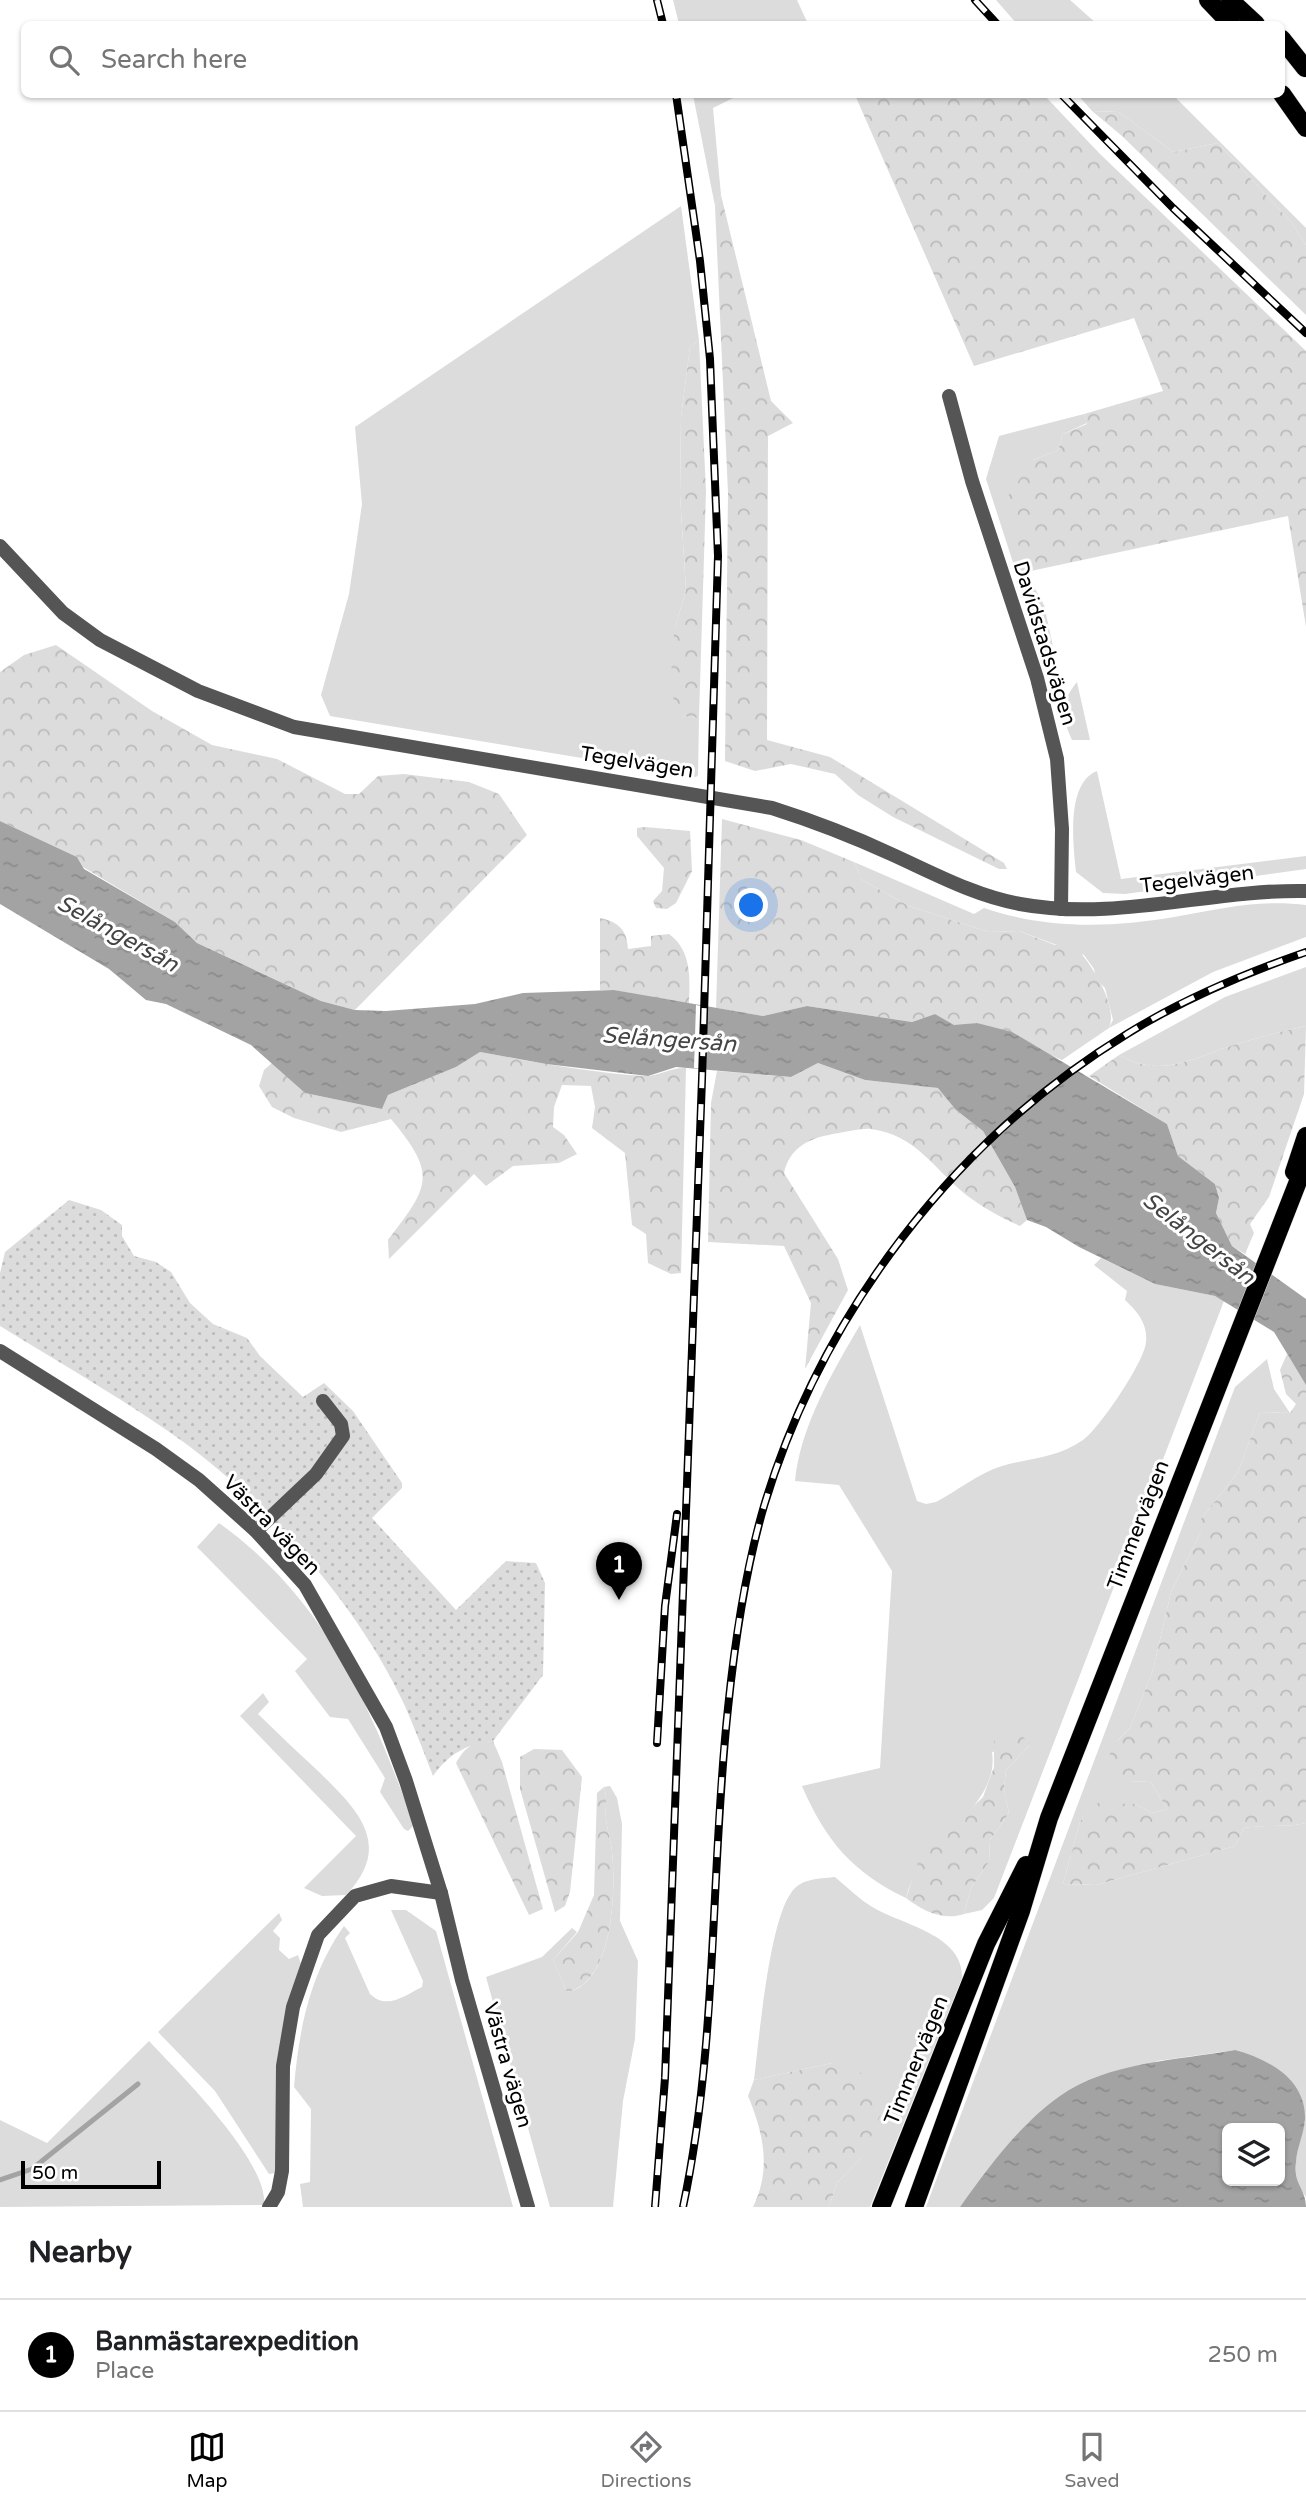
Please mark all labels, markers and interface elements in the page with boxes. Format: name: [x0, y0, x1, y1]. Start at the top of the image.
search box: [21, 21, 1285, 98]
icon: search: [45, 41, 83, 79]
text: Search here: [101, 44, 247, 75]
street label: Davidstadsvägen: [1008, 558, 1081, 728]
street label: Tegelvägen: [578, 741, 695, 784]
street label: Tegelvägen: [1139, 860, 1255, 899]
your location: [734, 888, 768, 922]
water label: Selångersån: [52, 889, 184, 979]
water label: Selångersån: [601, 1021, 738, 1059]
water label: Selångersån: [1137, 1186, 1261, 1292]
street label: Timmervägen: [1102, 1457, 1175, 1594]
street label: Västra vägen: [218, 1470, 326, 1581]
pin: 1: [596, 1542, 642, 1600]
street label: Timmervägen: [879, 1992, 954, 2128]
street label: Västra vägen: [478, 2000, 537, 2131]
map controls: [1222, 2123, 1285, 2186]
button: layers: [1222, 2123, 1285, 2186]
scale bar: [21, 2158, 161, 2190]
text: 50 m: [32, 2162, 78, 2184]
text: Nearby: [28, 2234, 132, 2271]
text: Banmästarexpedition: [95, 2326, 359, 2357]
text: 1: [44, 2341, 58, 2369]
text: 250 m: [1208, 2341, 1278, 2369]
text: Place: [95, 2357, 154, 2385]
tab: Map: [187, 2428, 228, 2492]
tab: Directions: [601, 2428, 692, 2492]
tab: Saved: [1065, 2428, 1119, 2492]

